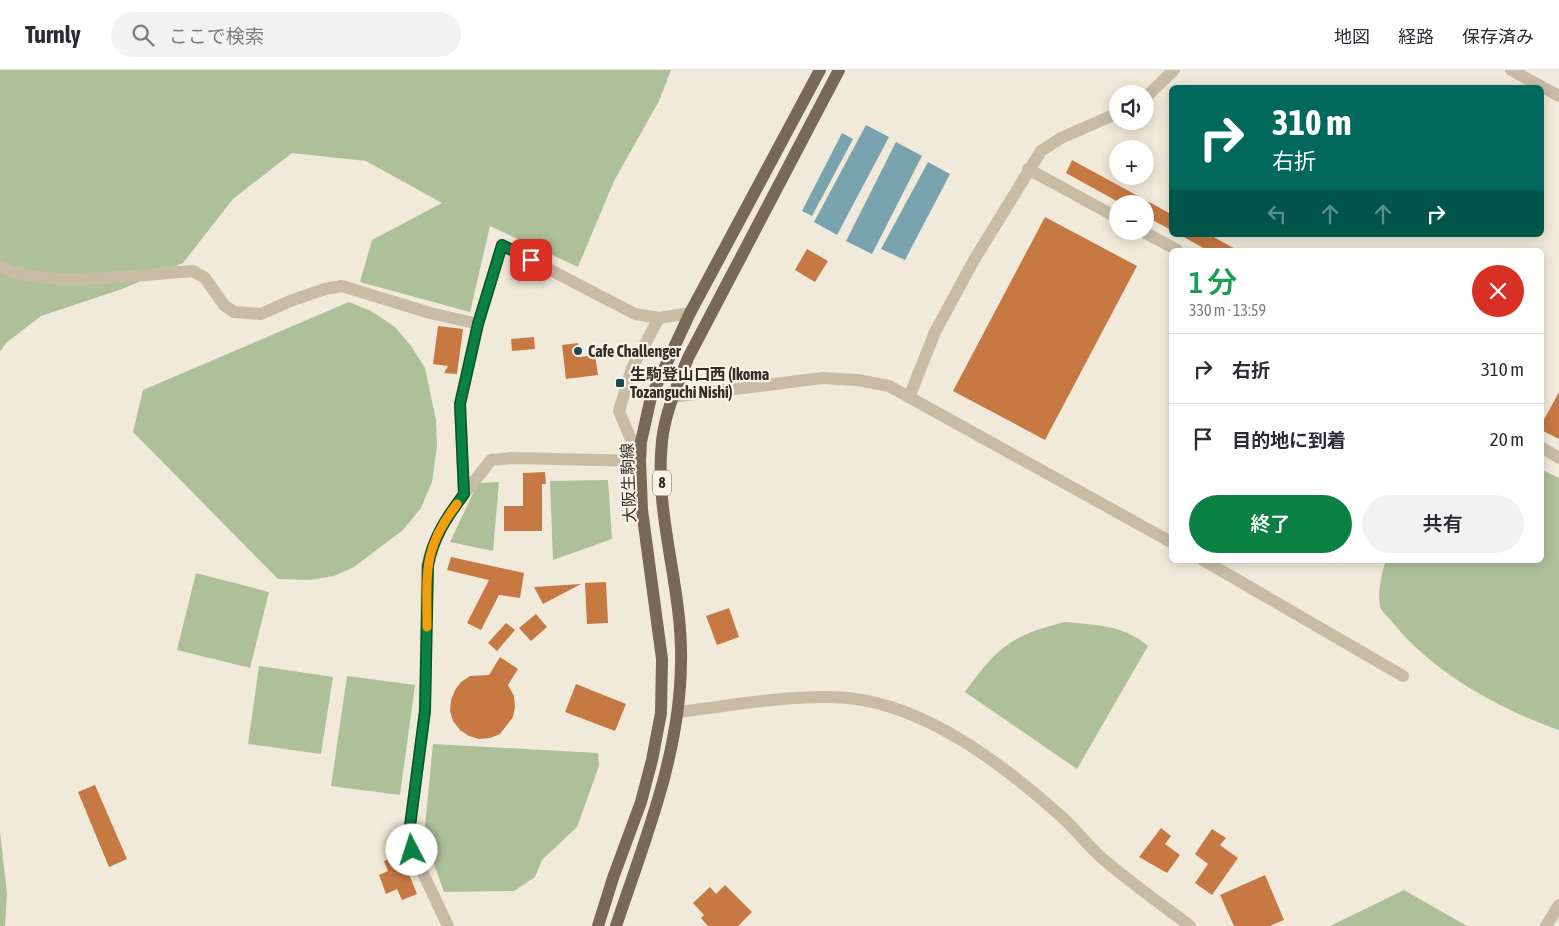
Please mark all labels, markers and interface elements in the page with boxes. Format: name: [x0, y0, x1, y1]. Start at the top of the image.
search box: [111, 12, 461, 57]
text: Turnly: [25, 21, 81, 48]
icon: search: [129, 21, 157, 49]
text: ここで検索: [169, 25, 264, 47]
text: 地図: [1334, 26, 1370, 47]
text: 経路: [1398, 26, 1434, 47]
text: 保存済み: [1462, 26, 1534, 47]
map controls: [1109, 85, 1154, 240]
button: sound: [1109, 85, 1154, 130]
text: 310 m: [1272, 102, 1351, 142]
icon: right: [1189, 105, 1254, 170]
button: +: [1109, 140, 1154, 185]
text: 右折: [1272, 148, 1316, 174]
button: −: [1109, 195, 1154, 240]
icon: left: [1263, 200, 1291, 228]
icon: ahead: [1316, 200, 1344, 228]
icon: ahead: [1369, 200, 1397, 228]
icon: right: [1422, 200, 1450, 228]
pin: [510, 239, 552, 281]
icon: arrive: [517, 246, 545, 274]
text: 1 分: [1189, 265, 1237, 299]
button: close: [1472, 265, 1524, 317]
text: 330 m · 13:59: [1189, 301, 1266, 319]
place label: Cafe Challenger: [588, 342, 681, 360]
marker: Cafe Challenger: [572, 345, 584, 357]
icon: right: [1189, 355, 1217, 383]
text: 310 m: [1481, 358, 1524, 380]
text: 右折: [1232, 359, 1270, 381]
place label: 生駒登山口西 (Ikoma Tozanguchi Nishi): [630, 365, 769, 401]
marker: 生駒登山口西 (Ikoma Tozanguchi Nishi): [614, 377, 626, 389]
icon: arrive: [1189, 425, 1217, 453]
text: 20 m: [1490, 428, 1524, 450]
text: 目的地に到着: [1232, 429, 1346, 451]
street label: 大阪生駒線: [618, 443, 638, 523]
road number: 8: [653, 470, 671, 496]
button: 終了: [1189, 495, 1352, 553]
button: 共有: [1362, 495, 1524, 553]
position arrow: [385, 823, 437, 875]

